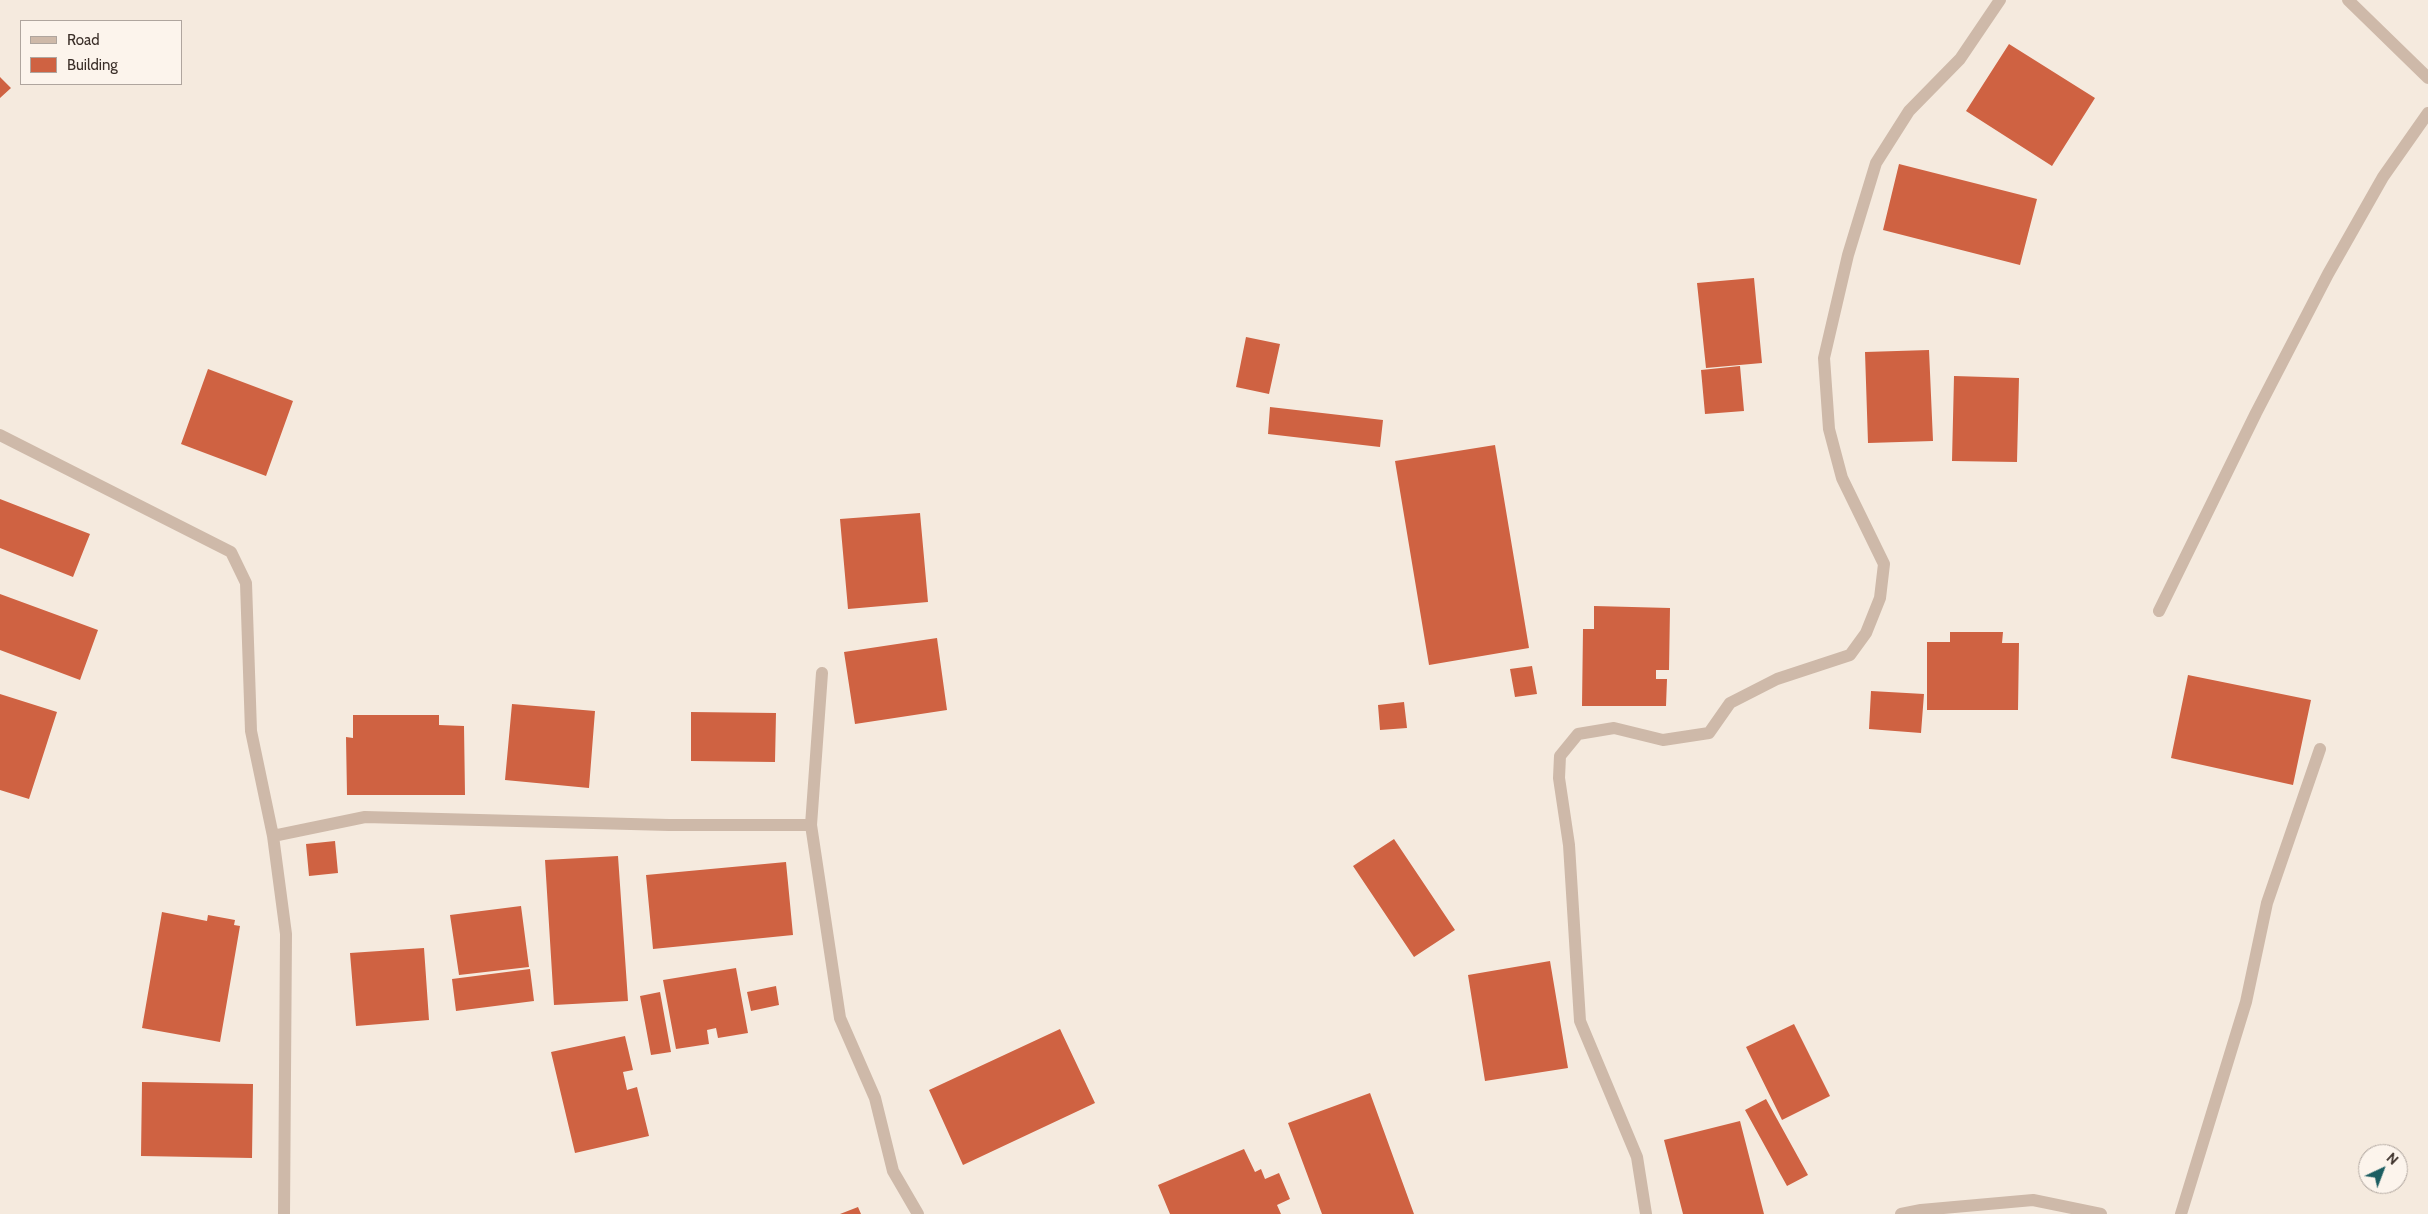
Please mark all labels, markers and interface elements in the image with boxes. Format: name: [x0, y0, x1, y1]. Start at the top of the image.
legend: [20, 20, 182, 85]
text: Road: [67, 31, 100, 49]
text: Building: [67, 56, 118, 74]
north arrow: [2358, 1144, 2408, 1194]
text: N: [2383, 1149, 2402, 1169]

